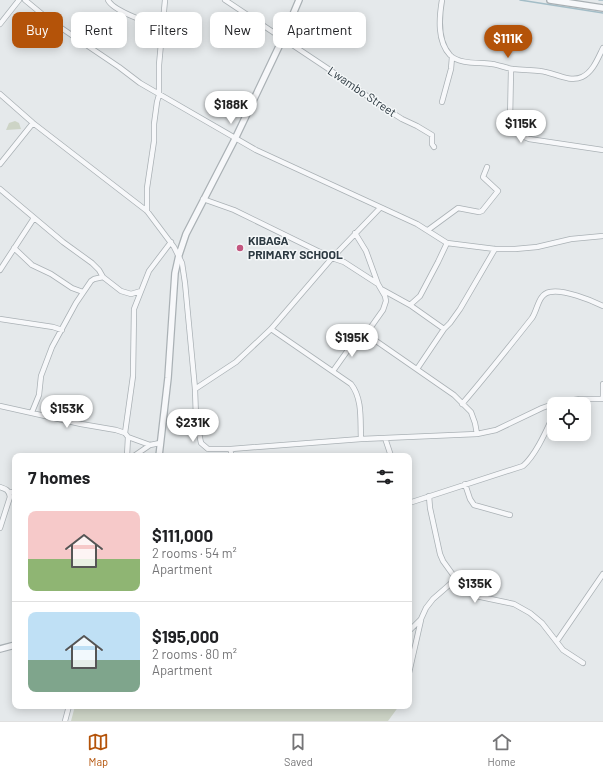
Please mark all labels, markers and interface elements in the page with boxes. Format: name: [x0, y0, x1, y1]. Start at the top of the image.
chip: Buy: [12, 12, 63, 48]
chip: Rent: [71, 12, 127, 48]
chip: Filters: [135, 12, 202, 48]
chip: New: [210, 12, 265, 48]
chip: Apartment: [273, 12, 366, 48]
pin: $111K: [480, 25, 536, 59]
text: $111K: [493, 30, 523, 46]
street label: Lwambo Street: [326, 63, 399, 119]
pin: $188K: [203, 91, 259, 125]
text: $188K: [214, 96, 248, 112]
pin: $115K: [493, 110, 549, 144]
text: $115K: [505, 115, 537, 131]
place label: KIBAGA PRIMARY SCHOOL: [248, 233, 343, 261]
marker: KIBAGA PRIMARY SCHOOL: [235, 243, 245, 253]
pin: $195K: [324, 324, 380, 358]
text: $195K: [335, 329, 369, 345]
pin: $153K: [39, 395, 95, 429]
map controls: [547, 397, 591, 441]
button: locate: [547, 397, 591, 441]
text: $153K: [50, 400, 84, 416]
pin: $231K: [165, 409, 221, 443]
text: $231K: [176, 414, 210, 430]
icon: filters: [374, 466, 396, 488]
text: 7 homes: [28, 467, 90, 487]
text: $111,000: [152, 525, 213, 545]
icon: home: [60, 527, 108, 575]
text: 2 rooms · 54 m²: [152, 545, 237, 561]
text: Apartment: [152, 561, 213, 577]
pin: $135K: [447, 570, 503, 604]
text: $135K: [458, 575, 492, 591]
text: $195,000: [152, 626, 219, 646]
icon: home: [60, 628, 108, 676]
text: 2 rooms · 80 m²: [152, 646, 237, 662]
text: Apartment: [152, 662, 213, 678]
tab: Map: [87, 731, 109, 768]
tab: Saved: [284, 731, 313, 768]
tab: Home: [488, 731, 516, 768]

